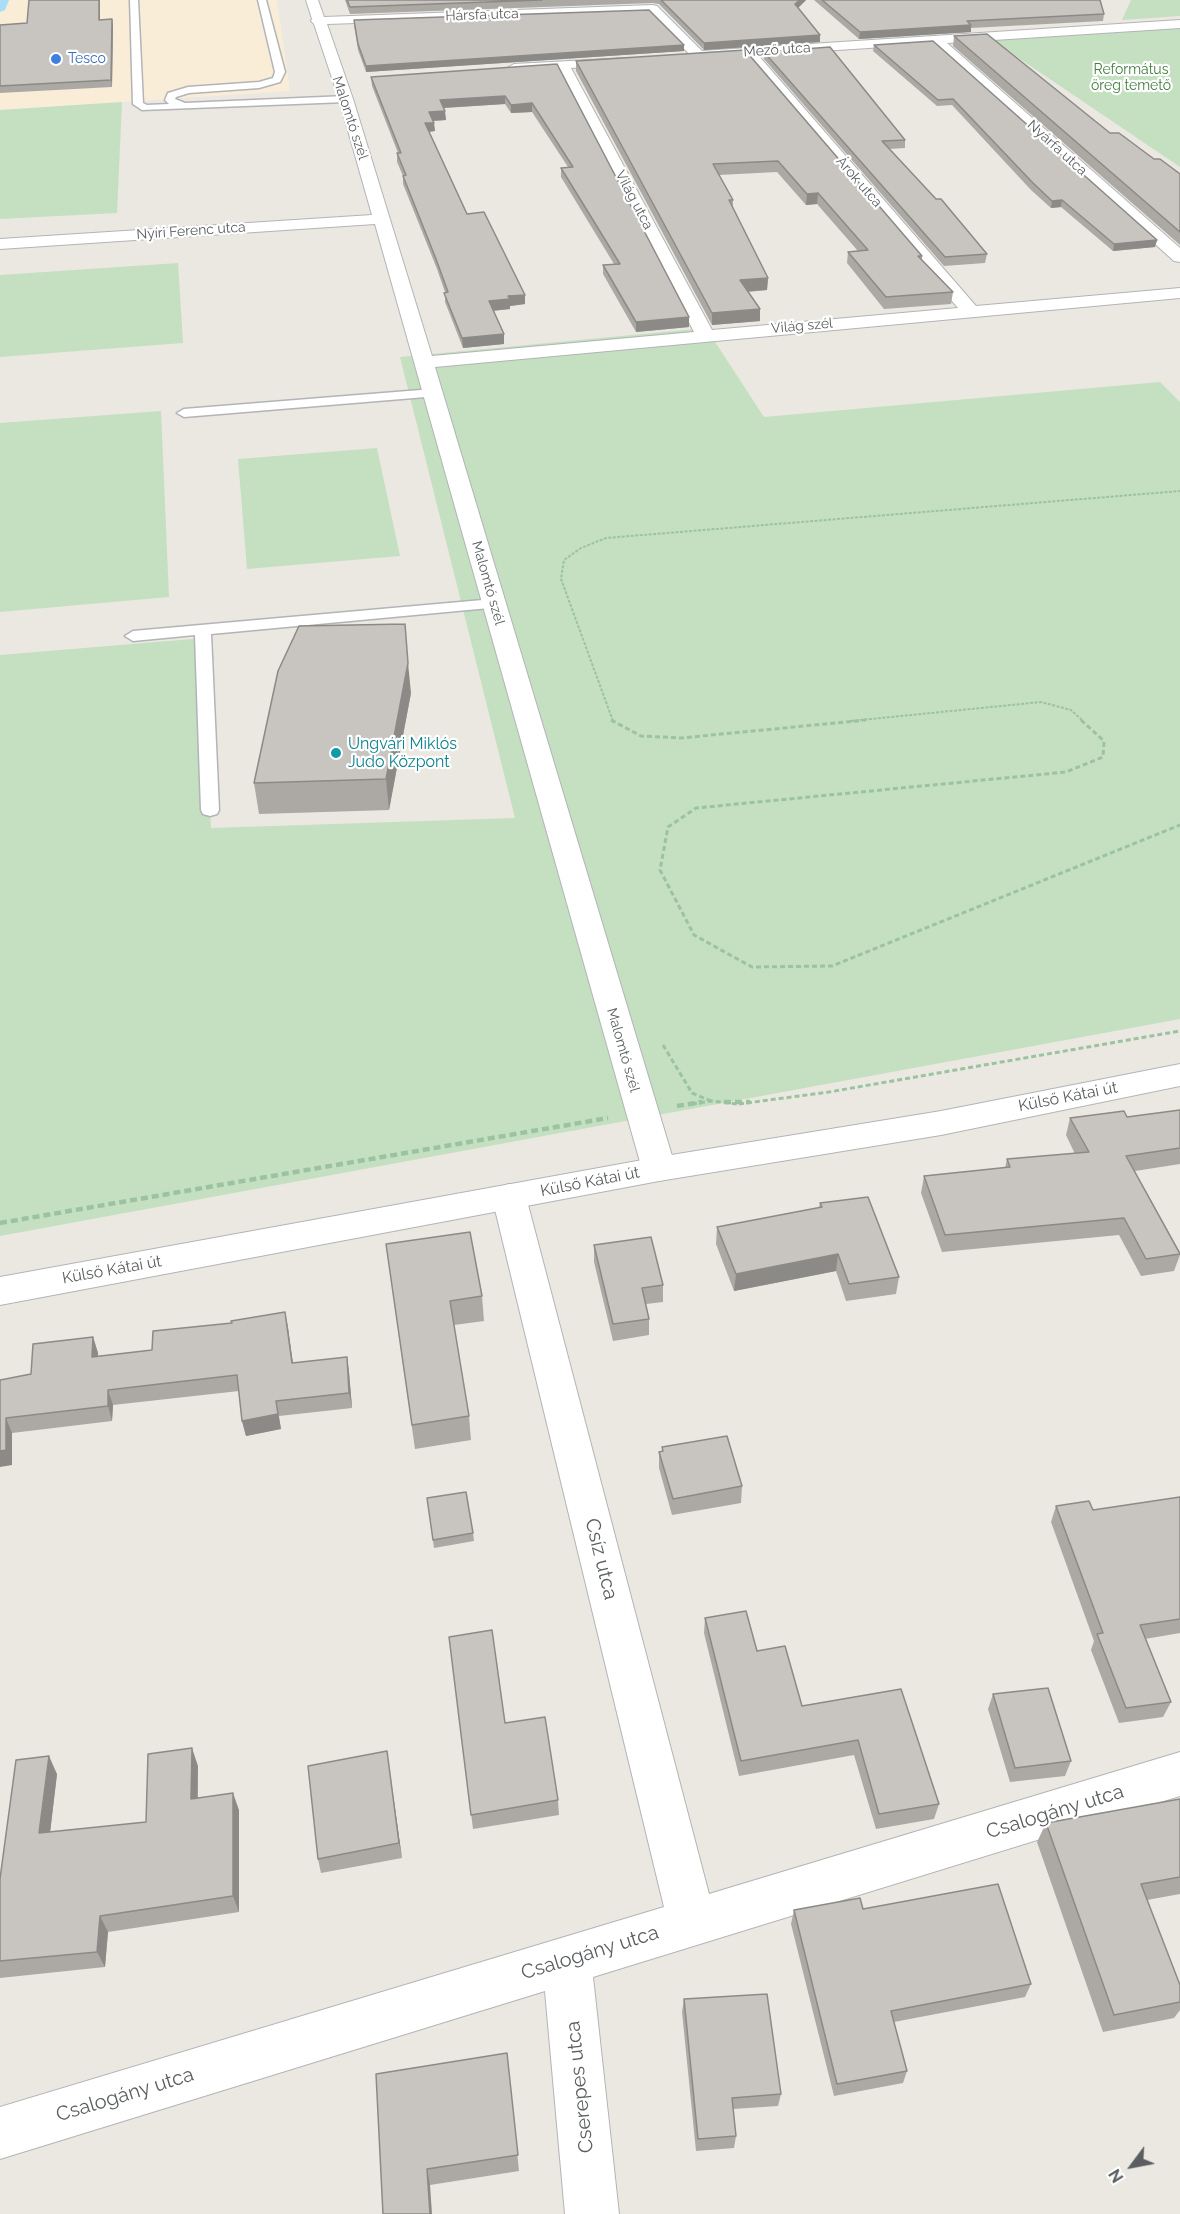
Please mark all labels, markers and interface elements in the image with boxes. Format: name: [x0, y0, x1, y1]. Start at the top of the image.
street label: Hársfa utca: [445, 5, 519, 25]
street label: Mező utca: [743, 39, 811, 61]
place label: Tesco: [68, 51, 106, 67]
marker: Tesco: [49, 52, 63, 66]
park label: Református öreg temető: [1091, 62, 1171, 94]
street label: Malomtó szél: [329, 74, 371, 162]
street label: Nyárfa utca: [1024, 117, 1090, 179]
street label: Árok utca: [832, 153, 886, 211]
street label: Világ utca: [611, 168, 657, 232]
street label: Nyíri Ferenc utca: [136, 219, 246, 243]
street label: Világ szél: [771, 315, 833, 337]
street label: Malomtó szél: [468, 539, 508, 627]
place label: Ungvári Miklós Judo Központ: [348, 734, 457, 772]
marker: Ungvári Miklós Judo Központ: [329, 746, 343, 760]
street label: Malomtó szél: [603, 1006, 643, 1094]
street label: Külső Kátai út: [1017, 1078, 1119, 1116]
street label: Külső Kátai út: [539, 1163, 641, 1201]
street label: Külső Kátai út: [61, 1252, 163, 1288]
street label: Csíz utca: [579, 1516, 623, 1602]
street label: Csalogány utca: [983, 1780, 1127, 1844]
street label: Csalogány utca: [518, 1921, 662, 1985]
street label: Cserepes utca: [561, 2020, 599, 2154]
street label: Csalogány utca: [53, 2063, 197, 2127]
north arrow: [1102, 2136, 1162, 2196]
text: N: [1105, 2166, 1128, 2186]

